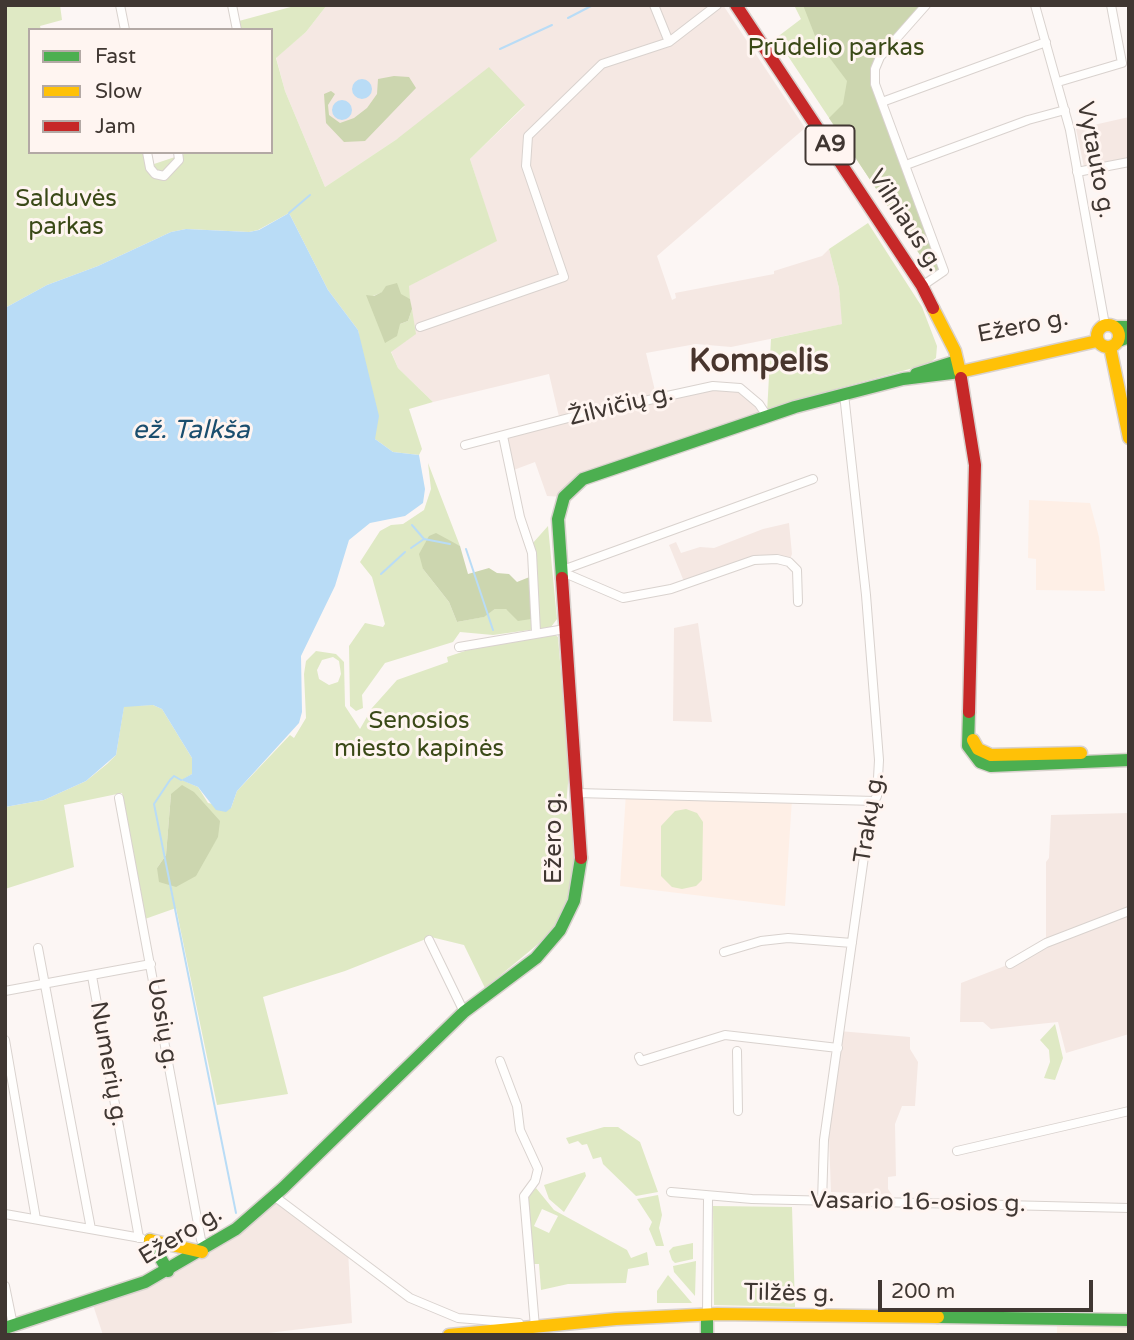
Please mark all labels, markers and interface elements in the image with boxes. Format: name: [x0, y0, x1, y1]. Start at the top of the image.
legend: [28, 28, 273, 154]
park label: Prūdelio parkas: [748, 35, 924, 63]
text: Fast: [95, 44, 136, 69]
text: Slow: [95, 79, 142, 104]
street label: Vytauto g.: [1070, 99, 1120, 221]
text: Jam: [95, 114, 136, 139]
road number: A9: [806, 126, 854, 164]
street label: Vilniaus g.: [861, 164, 949, 278]
park label: Salduvės parkas: [15, 186, 117, 242]
street label: Ežero g.: [975, 304, 1071, 350]
district label: Kompelis: [689, 344, 829, 382]
street label: Žilvičių g.: [566, 379, 676, 433]
water label: ež. Talkša: [132, 415, 250, 447]
park label: Senosios miesto kapinės: [334, 708, 504, 764]
street label: Trakų g.: [849, 771, 891, 865]
street label: Ežero g.: [541, 792, 569, 884]
street label: Uosių g.: [140, 976, 184, 1072]
street label: Numerių g.: [83, 999, 133, 1129]
street label: Vasario 16-osios g.: [810, 1187, 1026, 1219]
street label: Ežero g.: [134, 1200, 228, 1272]
scale bar: [882, 1266, 1097, 1310]
street label: Tilžės g.: [743, 1279, 835, 1309]
text: 200 m: [891, 1279, 955, 1304]

